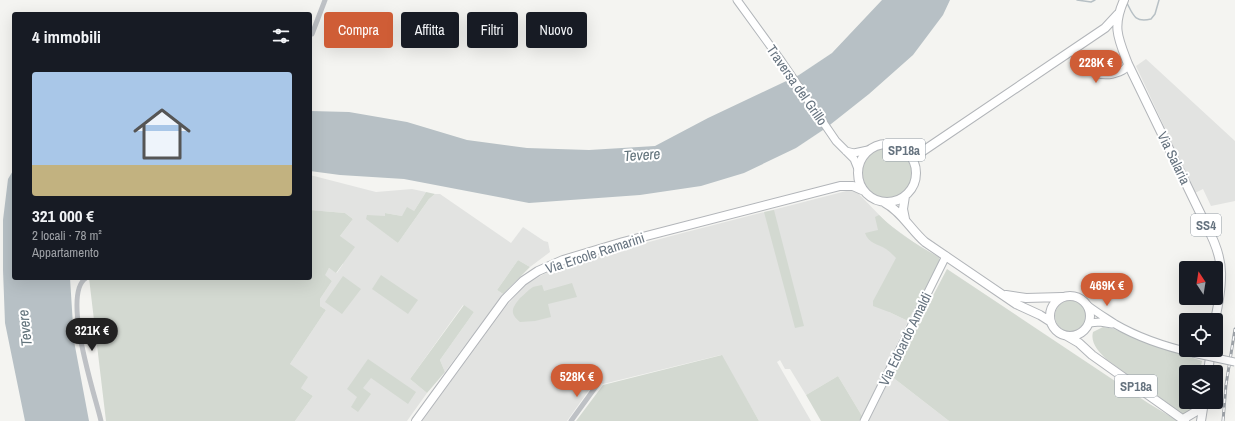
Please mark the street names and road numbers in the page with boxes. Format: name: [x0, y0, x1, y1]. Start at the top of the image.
street label: Traversa del Grillo: [763, 41, 831, 129]
street label: Via Salaria: [1154, 129, 1195, 188]
road number: SP18a: [883, 139, 925, 161]
road number: SS4: [1191, 214, 1221, 236]
street label: Via Ercole Ramarini: [543, 228, 647, 278]
street label: Via Edoardo Amaldi: [875, 289, 935, 389]
road number: SP18a: [1115, 375, 1157, 397]

